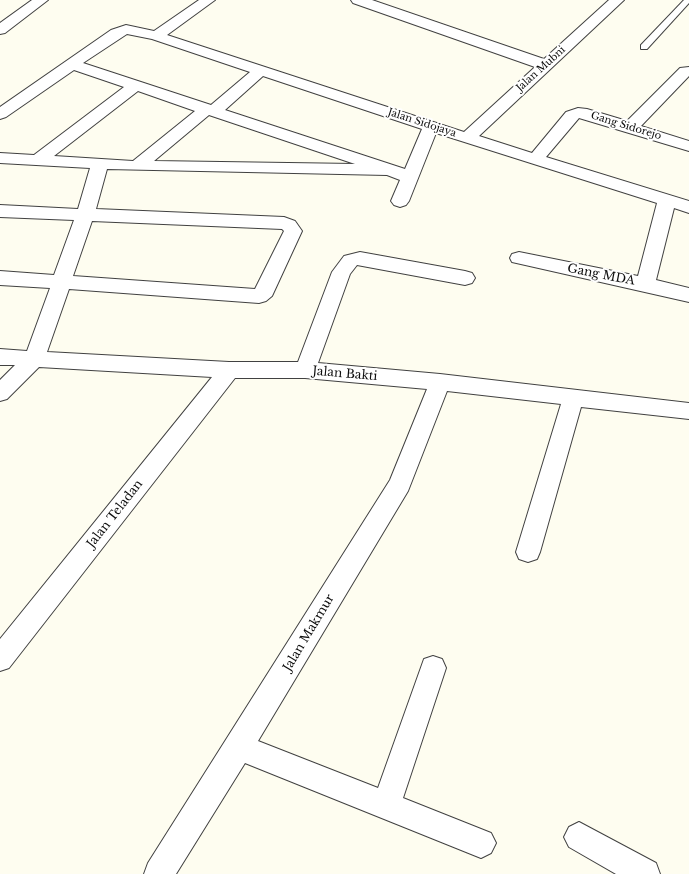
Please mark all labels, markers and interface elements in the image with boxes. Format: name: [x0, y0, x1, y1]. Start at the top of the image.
street label: Jalan Mubni: [514, 44, 568, 94]
street label: Jalan Sidojaya: [386, 106, 458, 140]
street label: Gang Sidorejo: [589, 110, 663, 142]
street label: Gang MDA: [566, 261, 636, 289]
street label: Jalan Bakti: [312, 364, 378, 384]
street label: Jalan Teladan: [84, 477, 146, 551]
street label: Jalan Makmur: [280, 592, 338, 674]

